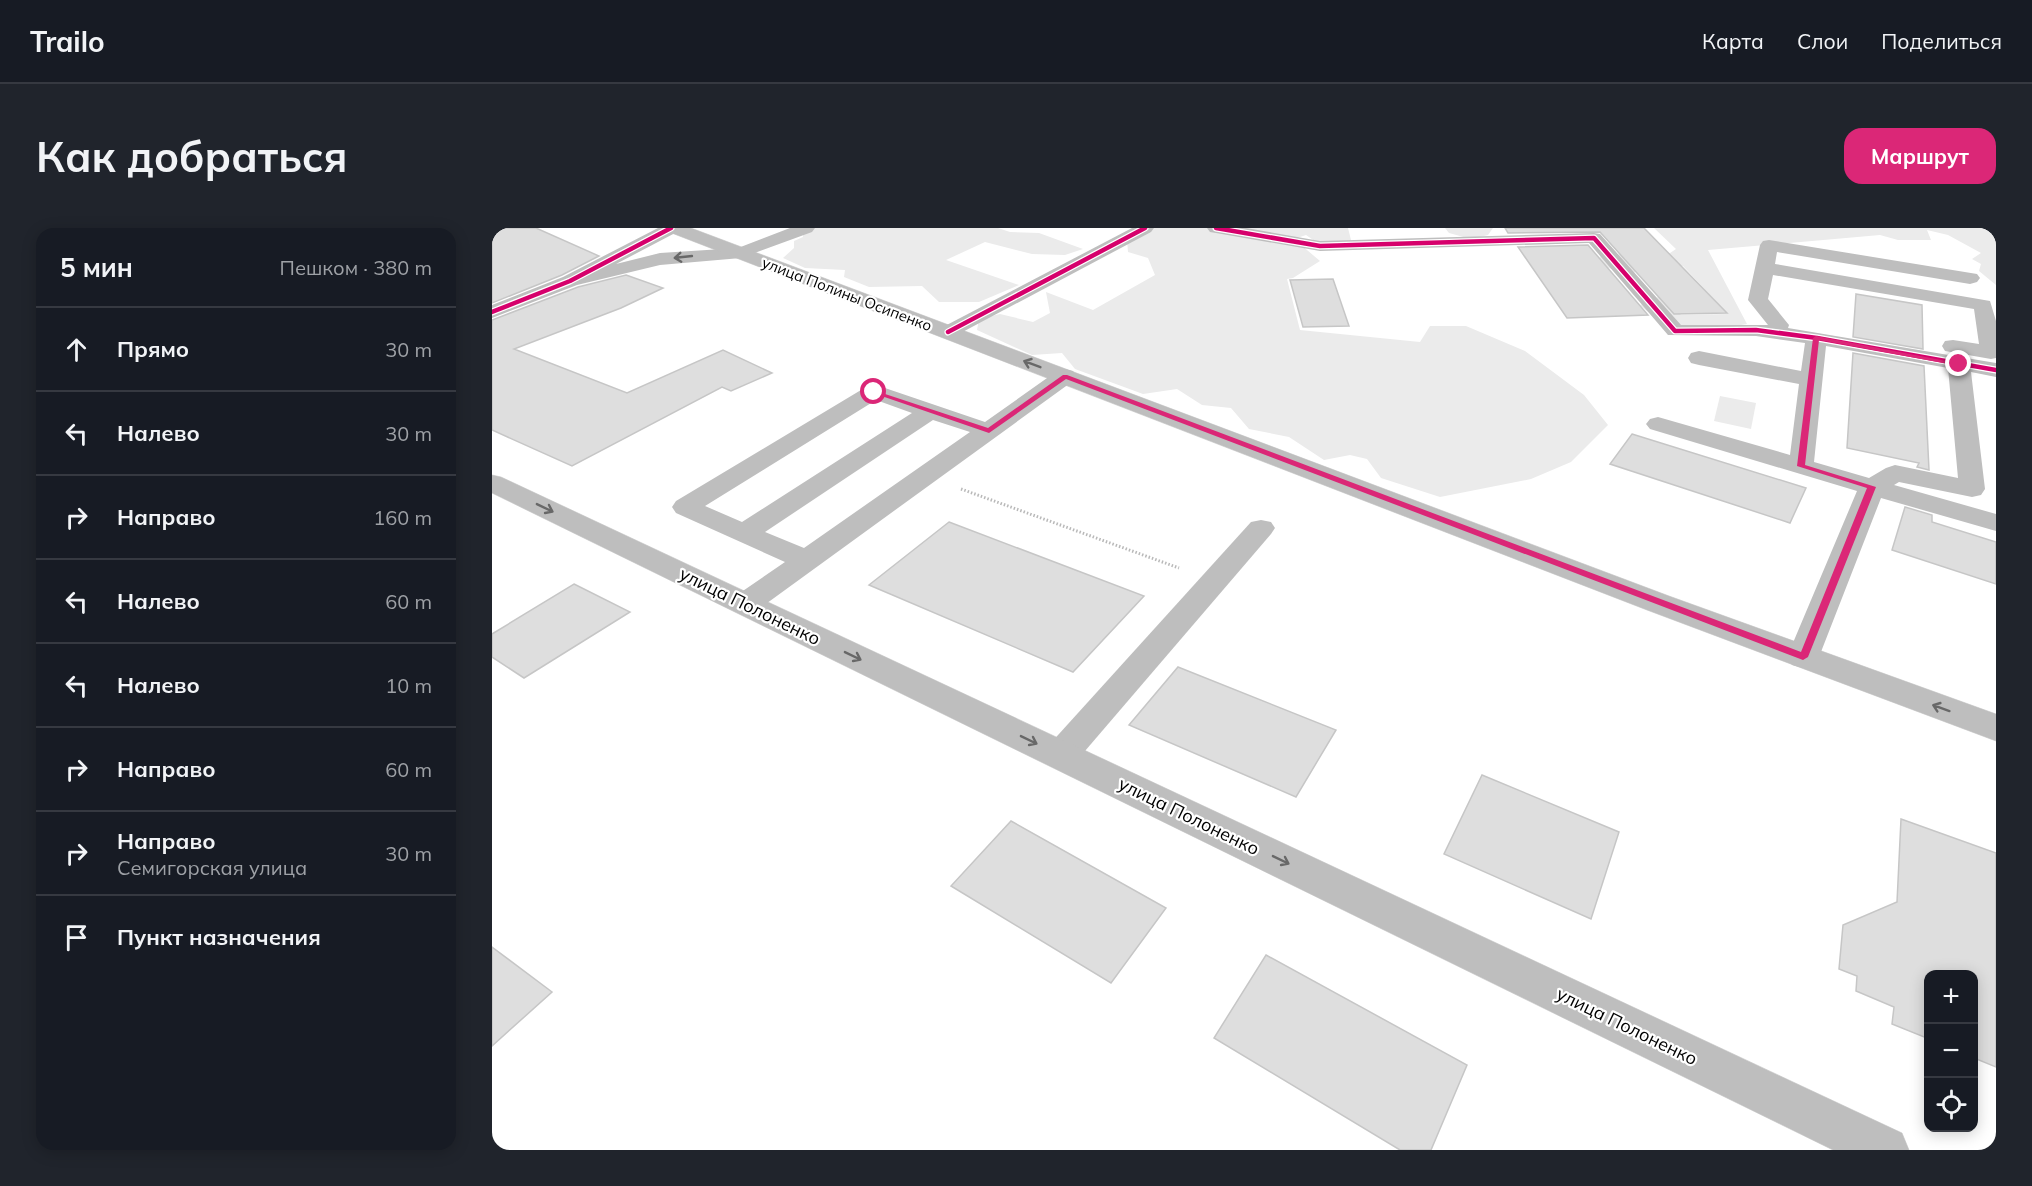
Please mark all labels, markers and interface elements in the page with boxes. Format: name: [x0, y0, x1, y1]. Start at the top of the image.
text: Trailo: [30, 24, 105, 59]
text: Карта: [1702, 28, 1764, 54]
text: Слои: [1797, 28, 1848, 54]
text: Поделиться: [1881, 28, 2002, 54]
button: Маршрут: [1844, 128, 1996, 184]
text: Как добраться: [36, 130, 348, 183]
text: 5 мин: [60, 251, 133, 284]
one-way arrow: [673, 252, 693, 263]
street label: улица Полины Осипенко: [759, 253, 935, 335]
text: Пешком · 380 m: [280, 255, 432, 280]
icon: ahead: [60, 333, 93, 366]
text: Прямо: [117, 335, 189, 363]
text: 30 m: [385, 337, 432, 362]
route end: [1945, 350, 1971, 376]
one-way arrow: [1023, 358, 1042, 369]
route start: [860, 378, 886, 404]
icon: left: [60, 417, 93, 450]
text: Налево: [117, 419, 200, 447]
text: 30 m: [385, 421, 432, 446]
icon: right: [60, 501, 93, 534]
one-way arrow: [535, 502, 553, 514]
text: Направо: [117, 503, 215, 531]
text: 160 m: [373, 505, 432, 530]
street label: улица Полоненко: [676, 562, 824, 650]
icon: left: [60, 585, 93, 618]
text: Налево: [117, 587, 200, 615]
text: 60 m: [385, 589, 432, 614]
one-way arrow: [844, 650, 862, 662]
icon: left: [60, 669, 93, 702]
text: Налево: [117, 671, 200, 699]
text: 10 m: [385, 673, 432, 698]
one-way arrow: [1932, 701, 1951, 712]
one-way arrow: [1020, 734, 1038, 746]
icon: right: [60, 753, 93, 786]
text: Направо: [117, 755, 215, 783]
text: 60 m: [385, 757, 432, 782]
street label: улица Полоненко: [1115, 772, 1263, 860]
text: Направо: [117, 827, 215, 855]
icon: right: [60, 837, 93, 870]
text: 30 m: [385, 841, 432, 866]
text: Семигорская улица: [117, 855, 307, 880]
one-way arrow: [1271, 855, 1289, 867]
icon: arrive: [60, 921, 93, 954]
text: Пункт назначения: [117, 923, 321, 951]
map controls: [1924, 970, 1978, 1132]
button: +: [1924, 970, 1978, 1024]
street label: улица Полоненко: [1553, 982, 1701, 1070]
button: −: [1924, 1024, 1978, 1078]
button: locate: [1924, 1078, 1978, 1132]

